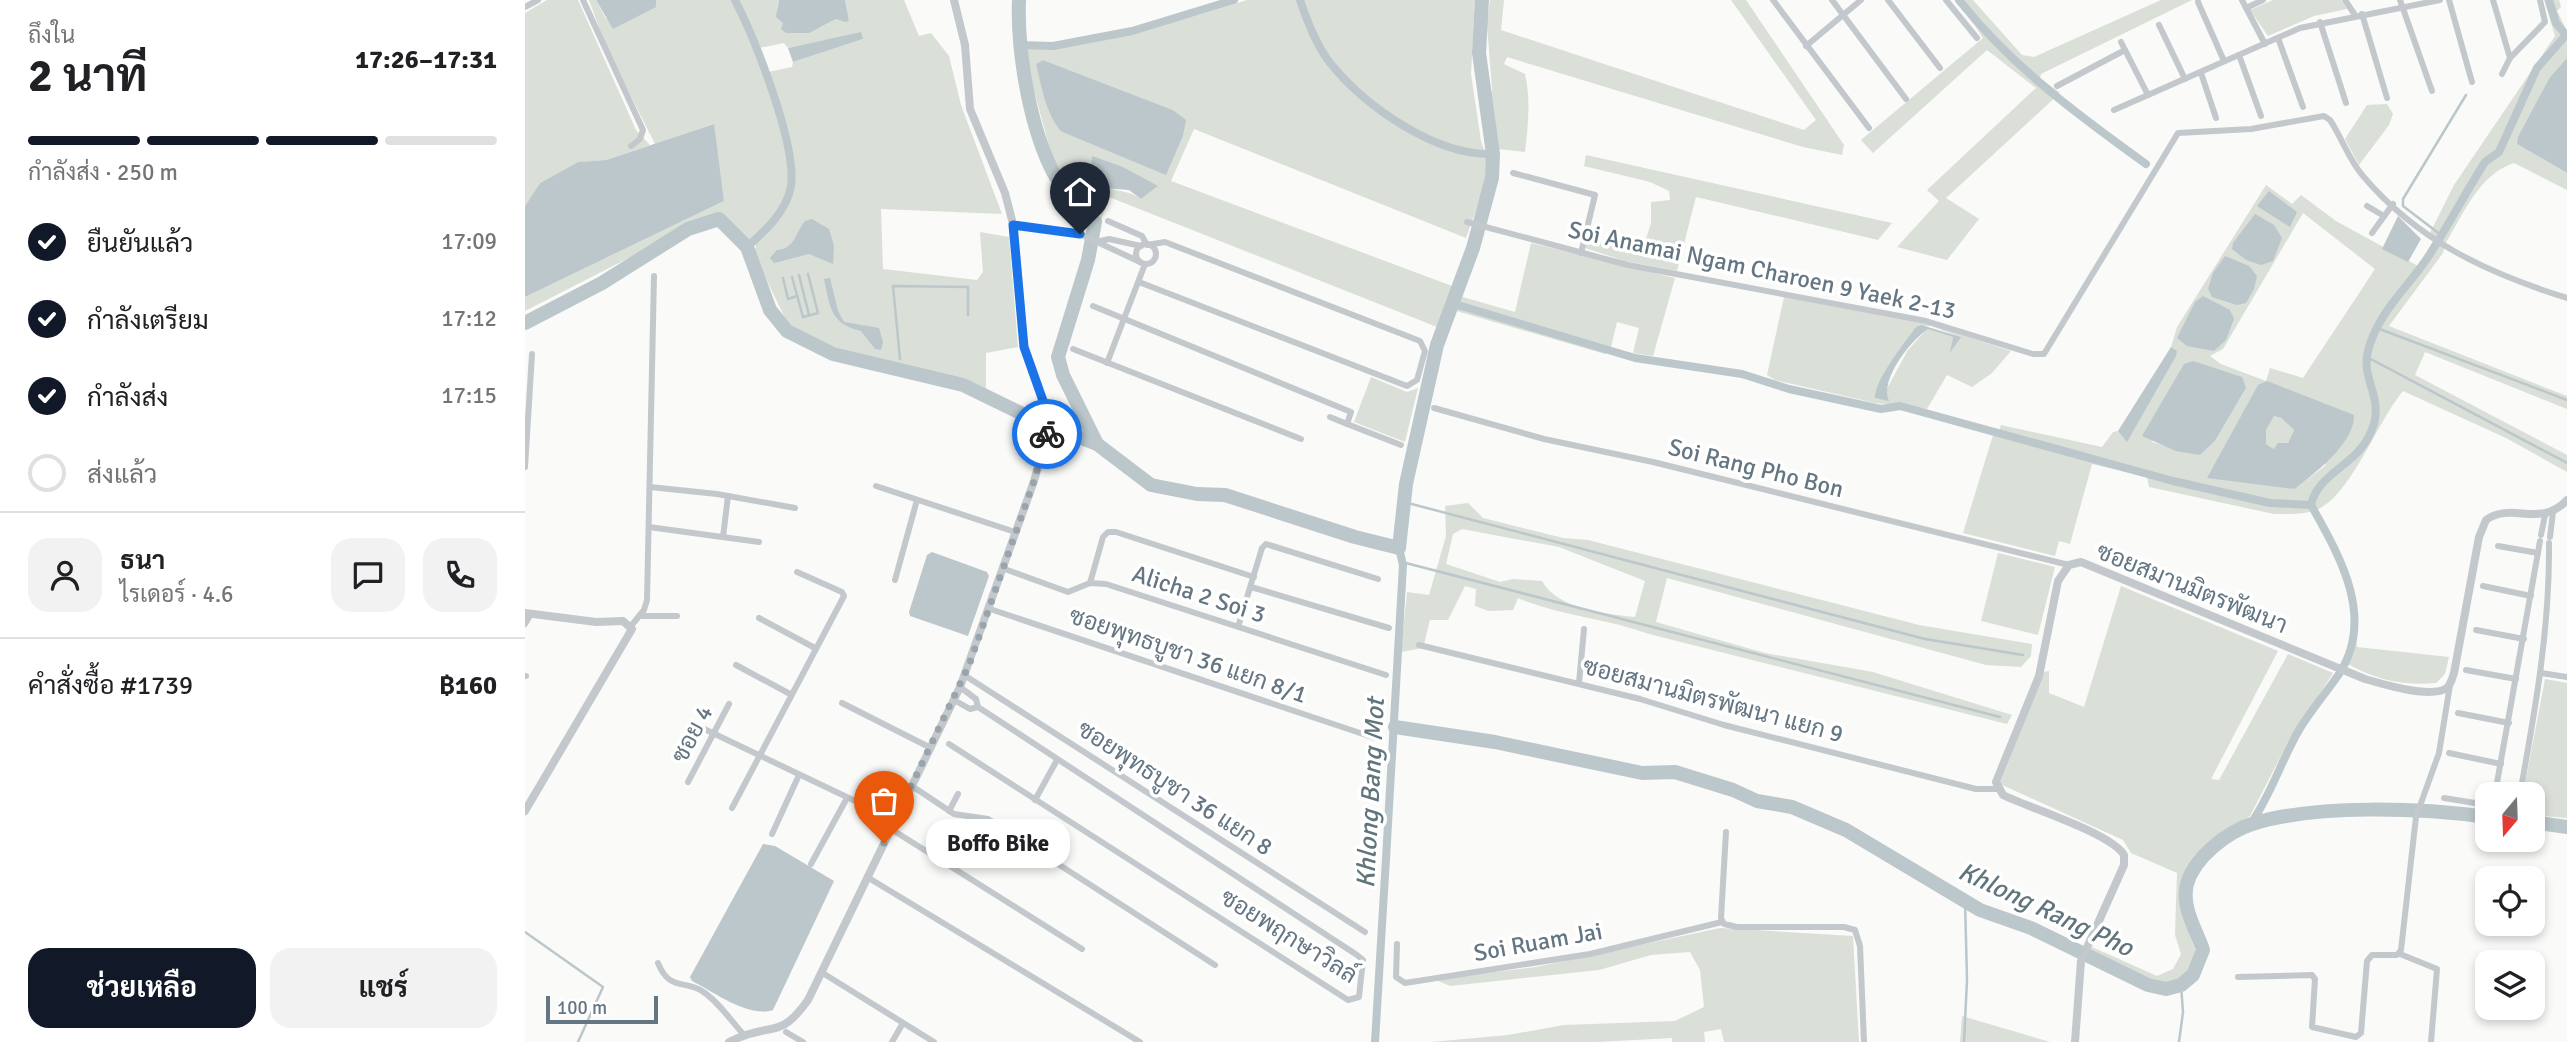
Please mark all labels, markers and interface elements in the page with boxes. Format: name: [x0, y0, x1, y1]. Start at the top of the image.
text: ถึงใน: [28, 21, 75, 50]
text: 17:26–17:31: [355, 44, 497, 76]
text: 2 นาที: [28, 48, 148, 104]
text: กำลังส่ง · 250 m: [28, 158, 178, 187]
pin: [1050, 162, 1110, 234]
icon: home: [1061, 173, 1099, 211]
street label: Soi Anamai Ngam Charoen 9 Yaek 2-13: [1566, 214, 1958, 326]
icon: check: [28, 223, 66, 261]
text: 17:09: [441, 227, 497, 256]
text: ยืนยันแล้ว: [87, 228, 193, 260]
icon: check: [28, 300, 66, 338]
text: 17:12: [441, 304, 497, 333]
text: กำลังเตรียม: [87, 305, 209, 337]
icon: check: [28, 377, 66, 415]
text: 17:15: [441, 381, 497, 410]
text: กำลังส่ง: [87, 382, 168, 414]
courier: [1012, 399, 1082, 469]
icon: bike: [1028, 415, 1066, 453]
street label: Soi Rang Pho Bon: [1665, 432, 1847, 504]
text: ส่งแล้ว: [87, 459, 157, 491]
street label: ซอยสมานมิตรพัฒนา: [2092, 536, 2292, 640]
button: person: [28, 538, 102, 612]
button: chat: [331, 538, 405, 612]
button: phone: [423, 538, 497, 612]
text: ธนา: [120, 545, 165, 577]
street label: Alicha 2 Soi 3: [1129, 558, 1269, 630]
text: ไรเดอร์ · 4.6: [120, 580, 234, 609]
street label: ซอยพุทธบูชา 36 แยก 8/1: [1064, 600, 1311, 712]
street label: ซอยสมานมิตรพัฒนา แยก 9: [1580, 651, 1846, 749]
text: คำสั่งซื้อ #1739: [28, 670, 193, 702]
text: ฿160: [439, 670, 497, 702]
water label: Khlong Bang Mot: [1350, 694, 1392, 889]
street label: ซอย 4: [664, 700, 720, 768]
street label: ซอยพุทธบูชา 36 แยก 8: [1071, 714, 1278, 864]
pin: [854, 771, 914, 843]
icon: bag: [865, 782, 903, 820]
north arrow: [2475, 782, 2545, 852]
map controls: [2475, 782, 2545, 1020]
callout: Boffo Bike: [926, 818, 1069, 868]
text: Boffo Bike: [947, 829, 1049, 858]
water label: Khlong Rang Pho: [1953, 856, 2139, 965]
button: locate: [2475, 866, 2545, 936]
street label: ซอยพฤกษาวิลล์: [1215, 881, 1363, 990]
street label: Soi Ruam Jai: [1471, 916, 1605, 968]
button: ช่วยเหลือ: [28, 948, 256, 1028]
button: แชร์: [270, 948, 497, 1028]
button: layers: [2475, 950, 2545, 1020]
scale bar: [546, 993, 658, 1025]
text: 100 m: [557, 996, 607, 1020]

